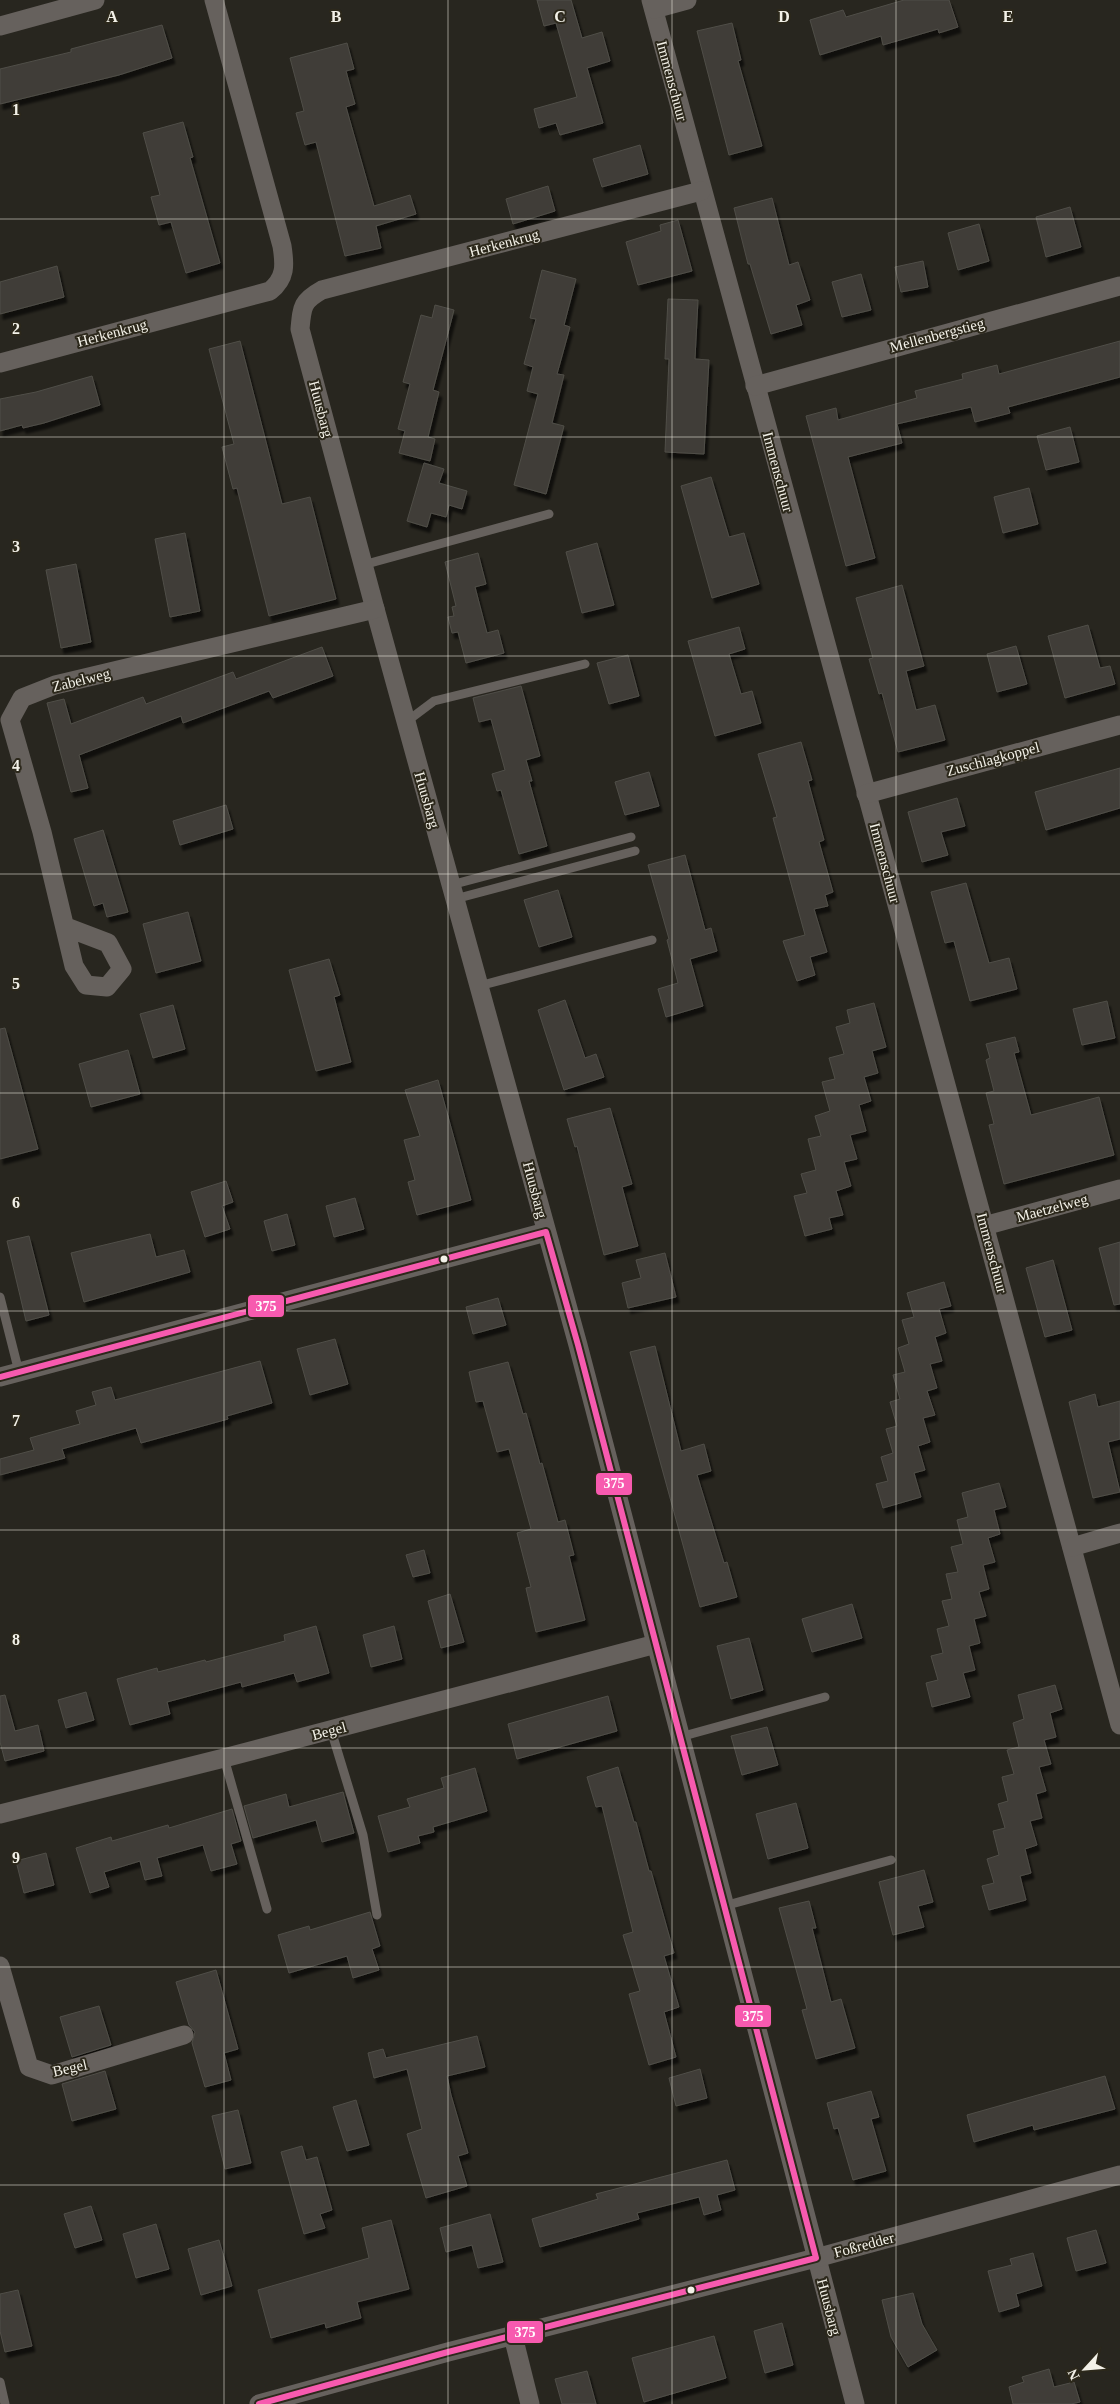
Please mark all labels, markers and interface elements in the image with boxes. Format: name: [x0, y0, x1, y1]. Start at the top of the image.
text: A: [106, 8, 118, 25]
text: B: [331, 8, 342, 25]
text: C: [554, 8, 566, 25]
text: D: [778, 8, 790, 25]
text: E: [1003, 8, 1013, 25]
street label: Immenschuur: [654, 39, 690, 123]
text: 1: [12, 101, 20, 118]
street label: Herkenkrug: [467, 226, 541, 260]
street label: Mellenbergstieg: [888, 315, 986, 355]
street label: Herkenkrug: [75, 316, 149, 350]
text: 2: [12, 320, 20, 337]
street label: Huusbarg: [306, 379, 336, 440]
street label: Immenschuur: [760, 430, 796, 514]
text: 3: [12, 538, 20, 555]
street label: Zabelweg: [50, 665, 112, 695]
street label: Zuschlagkoppel: [945, 739, 1041, 779]
text: 4: [12, 757, 20, 774]
street label: Huusbarg: [411, 770, 443, 831]
street label: Immenschuur: [867, 821, 903, 905]
text: 5: [12, 975, 20, 992]
street label: Huusbarg: [520, 1160, 550, 1221]
street label: Maetzelweg: [1015, 1191, 1090, 1225]
text: 6: [12, 1194, 20, 1211]
street label: Immenschuur: [974, 1211, 1010, 1295]
unlabelled marker: [439, 1254, 449, 1264]
line badge: 375: [247, 1294, 285, 1318]
text: 375: [256, 1299, 277, 1314]
text: 7: [12, 1412, 20, 1429]
line badge: 375: [595, 1472, 633, 1496]
text: 375: [604, 1476, 625, 1491]
text: 8: [12, 1631, 20, 1648]
street label: Begel: [310, 1719, 348, 1743]
text: 9: [12, 1849, 20, 1866]
line badge: 375: [734, 2004, 772, 2028]
text: 375: [743, 2009, 764, 2024]
street label: Begel: [51, 2056, 89, 2080]
street label: Foßredder: [832, 2229, 896, 2261]
street label: Huusbarg: [814, 2277, 844, 2338]
unlabelled marker: [686, 2285, 696, 2295]
line badge: 375: [506, 2320, 544, 2344]
text: 375: [515, 2325, 536, 2340]
north arrow: [1060, 2344, 1110, 2394]
text: N: [1065, 2367, 1083, 2382]

